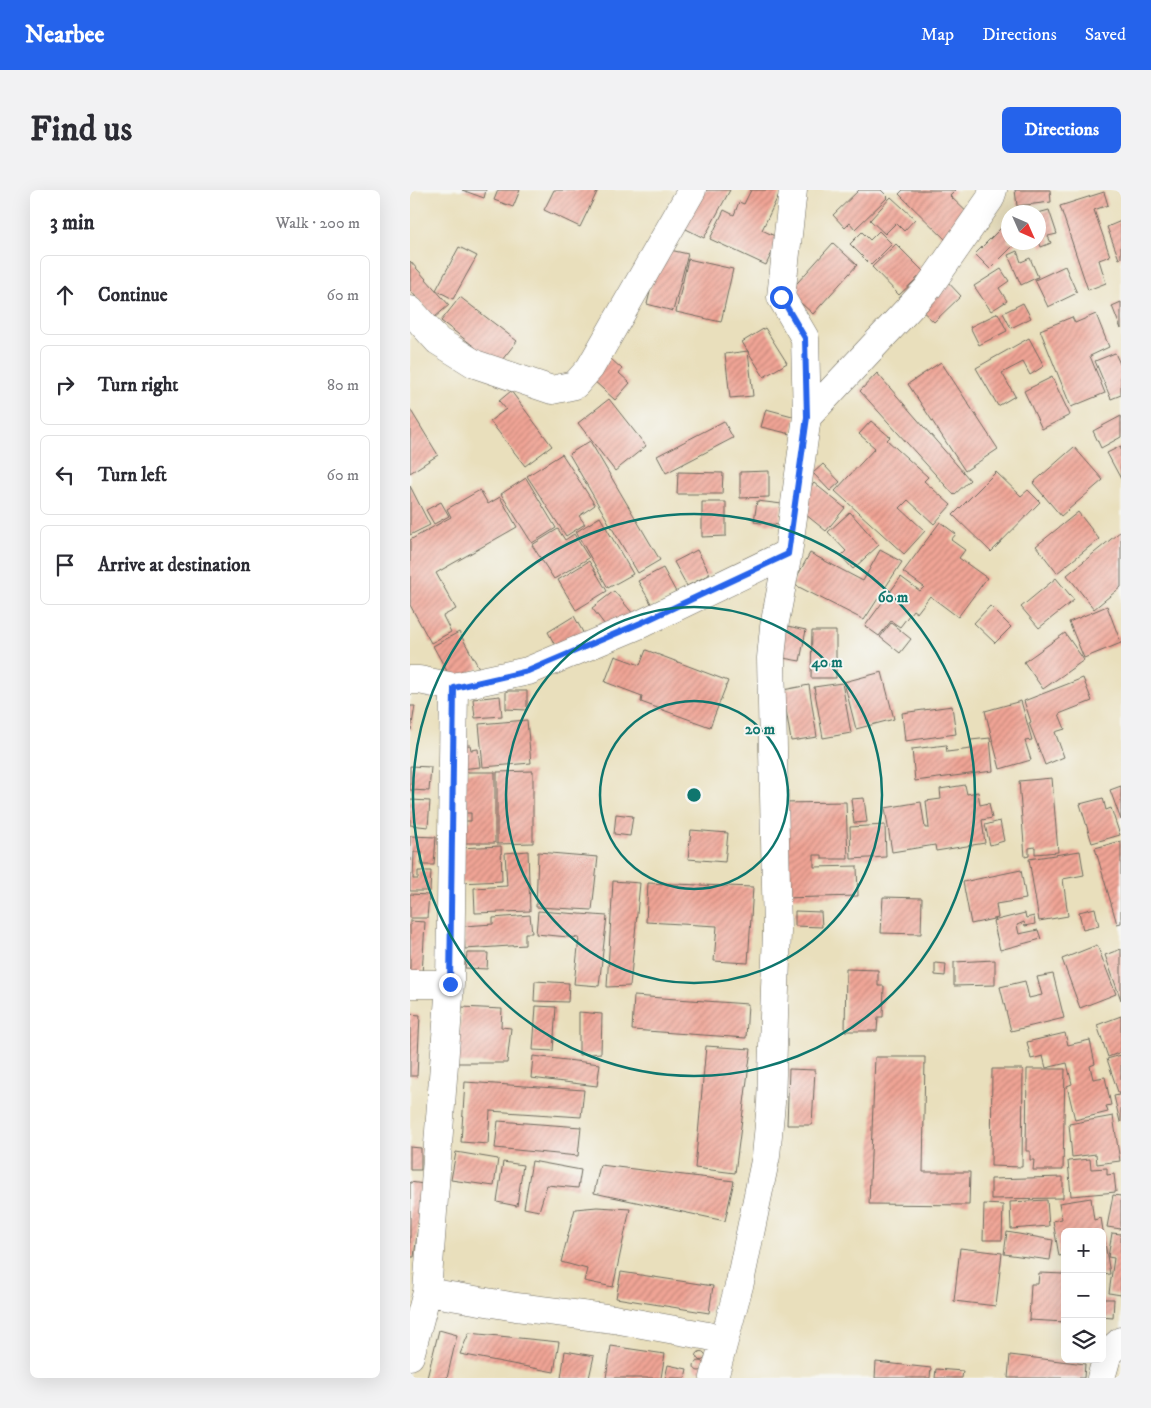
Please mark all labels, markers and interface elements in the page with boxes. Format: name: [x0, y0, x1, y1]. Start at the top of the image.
text: Nearbee: [25, 20, 104, 50]
text: Map: [921, 24, 954, 46]
text: Directions: [982, 24, 1057, 46]
text: Saved: [1085, 24, 1126, 46]
button: Directions: [1002, 107, 1121, 153]
text: Find us: [30, 108, 132, 152]
north arrow: [1001, 205, 1046, 250]
text: 3 min: [50, 210, 95, 236]
text: Walk · 200 m: [276, 213, 360, 233]
icon: ahead: [51, 281, 79, 309]
text: Continue: [98, 284, 168, 307]
text: 60 m: [327, 285, 359, 305]
route start: [770, 286, 793, 309]
icon: right: [51, 371, 79, 399]
text: Turn right: [98, 374, 178, 397]
text: 80 m: [327, 375, 359, 395]
icon: left: [51, 461, 79, 489]
text: Turn left: [98, 464, 167, 487]
text: 60 m: [327, 465, 359, 485]
icon: arrive: [51, 551, 79, 579]
text: Arrive at destination: [98, 554, 250, 577]
text: 60 m: [878, 588, 909, 607]
text: 40 m: [810, 653, 843, 672]
text: 20 m: [745, 720, 776, 739]
centre of rings: [685, 786, 703, 804]
route end: [439, 973, 462, 996]
map controls: [1061, 1228, 1106, 1363]
button: +: [1061, 1228, 1106, 1273]
button: −: [1061, 1273, 1106, 1318]
button: layers: [1061, 1318, 1106, 1363]

